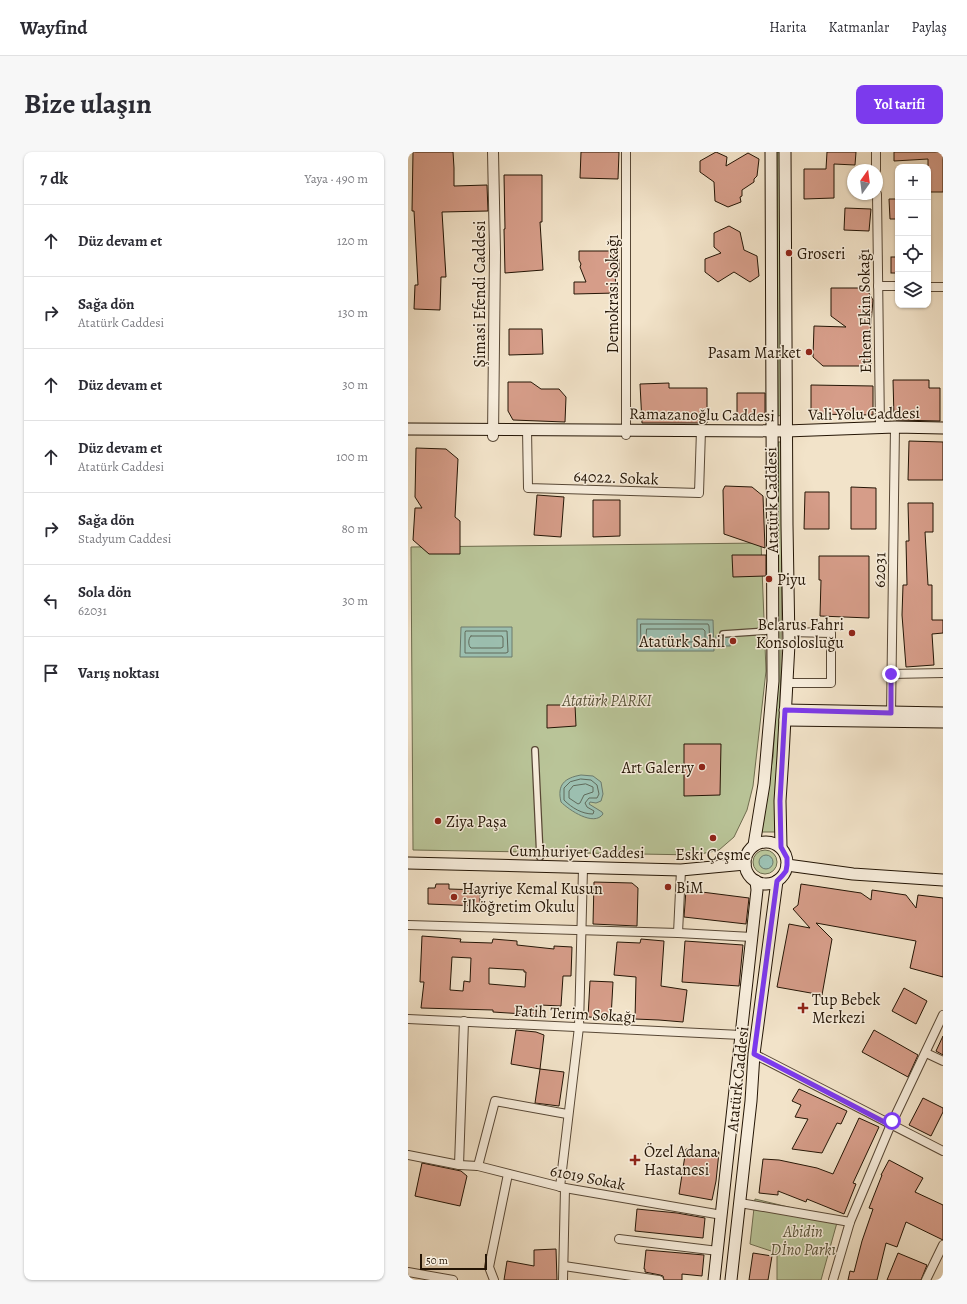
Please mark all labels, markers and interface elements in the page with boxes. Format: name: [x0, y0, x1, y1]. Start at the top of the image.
text: Wayfind: [20, 15, 88, 41]
text: Harita: [769, 18, 807, 37]
text: Katmanlar: [829, 18, 889, 37]
text: Paylaş: [911, 18, 947, 37]
text: Bize ulaşın: [24, 85, 152, 123]
button: Yol tarifi: [856, 85, 943, 124]
north arrow: [847, 164, 883, 200]
map controls: [895, 164, 931, 308]
button: +: [895, 164, 931, 200]
text: 7 dk: [40, 167, 68, 190]
text: Yaya · 490 m: [304, 170, 368, 187]
button: −: [895, 200, 931, 236]
street label: Şimasi Efendi Caddesi: [469, 221, 491, 367]
icon: ahead: [40, 230, 62, 252]
text: Düz devam et: [78, 231, 162, 251]
text: 120 m: [337, 232, 368, 249]
street label: Demokrasi Sokağı: [602, 235, 624, 353]
button: locate: [895, 236, 931, 272]
place label: Groseri: [797, 243, 846, 265]
marker: Groseri: [784, 248, 794, 258]
street label: Ethem Ekin Sokağı: [853, 249, 877, 373]
button: layers: [895, 272, 931, 308]
text: Sağa dön: [78, 294, 134, 314]
icon: right: [40, 302, 62, 324]
text: 130 m: [338, 304, 368, 321]
text: Atatürk Caddesi: [78, 314, 164, 331]
place label: Pasam Market: [708, 342, 801, 364]
marker: Pasam Market: [804, 347, 814, 357]
icon: ahead: [40, 374, 62, 396]
text: Düz devam et: [78, 375, 162, 395]
text: 30 m: [342, 376, 368, 393]
street label: Vali Yolu Caddesi: [807, 402, 920, 426]
street label: Ramazanoğlu Caddesi: [629, 403, 775, 427]
text: Düz devam et: [78, 438, 162, 458]
icon: ahead: [40, 446, 62, 468]
street label: Atatürk Caddesi: [760, 447, 784, 554]
text: 100 m: [336, 448, 368, 465]
text: Atatürk Caddesi: [78, 458, 164, 475]
street label: 64022. Sokak: [573, 466, 659, 490]
text: Sağa dön: [78, 510, 134, 530]
icon: right: [40, 518, 62, 540]
text: 80 m: [341, 520, 368, 537]
text: Stadyum Caddesi: [78, 530, 171, 547]
street label: 62031: [869, 551, 891, 588]
place label: Piyu: [777, 569, 806, 591]
marker: Piyu: [764, 574, 774, 584]
text: Sola dön: [78, 582, 131, 602]
icon: left: [40, 590, 62, 612]
text: 30 m: [342, 592, 368, 609]
text: 62031: [78, 602, 107, 619]
place label: Belarus Fahri Konsolosluğu: [756, 614, 844, 654]
marker: Belarus Fahri Konsolosluğu: [847, 628, 857, 638]
place label: Atatürk Sahil: [638, 631, 725, 653]
marker: Atatürk Sahil: [728, 636, 738, 646]
icon: arrive: [40, 662, 62, 684]
text: Varış noktası: [78, 663, 159, 683]
route end: [882, 665, 900, 683]
park label: Atatürk PARKI: [561, 690, 652, 712]
place label: Art Galerry: [621, 757, 695, 779]
marker: Art Galerry: [697, 762, 707, 772]
place label: Ziya Paşa: [446, 811, 507, 833]
marker: Ziya Paşa: [433, 816, 443, 826]
marker: Eski Çeşme: [708, 833, 718, 843]
street label: Cumhuriyet Caddesi: [509, 840, 645, 864]
place label: Eski Çeşme: [675, 844, 751, 866]
place label: BiM: [676, 877, 703, 899]
place label: Hayriye Kemal Kusun İlköğretim Okulu: [462, 878, 603, 918]
marker: BiM: [663, 882, 673, 892]
marker: Hayriye Kemal Kusun İlköğretim Okulu: [449, 892, 459, 902]
place label: Tup Bebek Merkezi: [812, 989, 880, 1029]
street label: Fatih Terim Sokağı: [513, 1000, 637, 1028]
marker: Tup Bebek Merkezi: [797, 1002, 809, 1014]
street label: Atatürk Caddesi: [721, 1025, 754, 1134]
route start: [883, 1112, 901, 1130]
place label: Özel Adana Hastanesi: [644, 1141, 719, 1181]
marker: Özel Adana Hastanesi: [629, 1154, 641, 1166]
street label: 61019 Sokak: [548, 1160, 627, 1196]
park label: Abidin Dİno Parkı: [770, 1221, 836, 1261]
scale bar: [420, 1252, 487, 1271]
text: 50 m: [426, 1253, 448, 1268]

